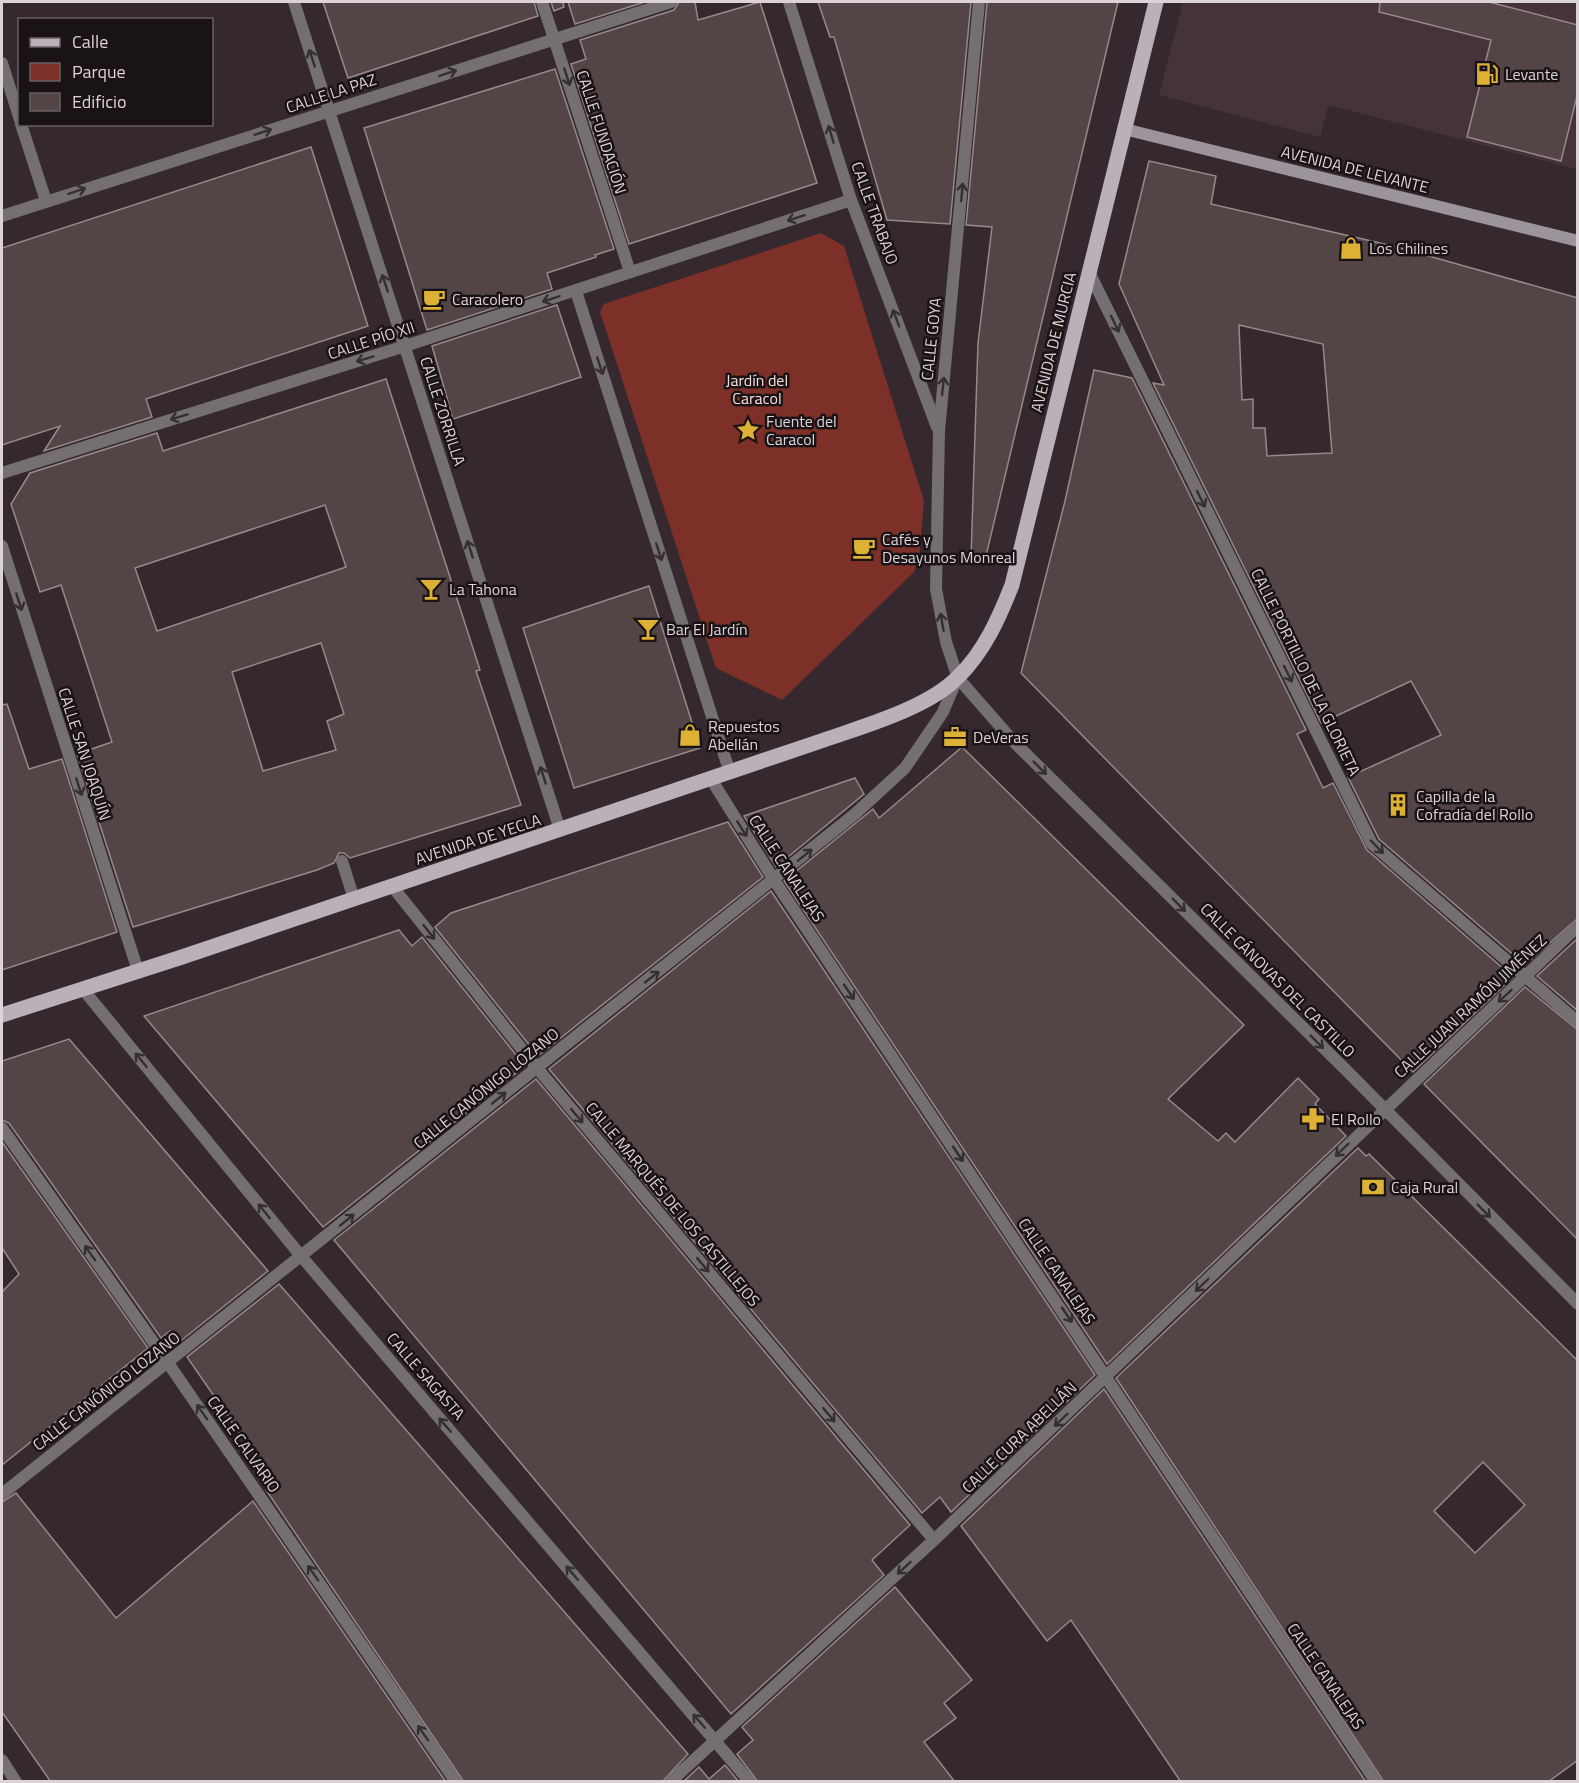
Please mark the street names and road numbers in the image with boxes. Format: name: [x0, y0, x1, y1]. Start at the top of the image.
street label: CALLE LA PAZ: [283, 67, 379, 119]
street label: CALLE FUNDACIÓN: [571, 67, 633, 197]
street label: AVENIDA DE LEVANTE: [1279, 139, 1431, 199]
street label: CALLE TRABAJO: [845, 158, 905, 268]
street label: AVENIDA DE MURCIA: [1024, 269, 1082, 415]
street label: CALLE GOYA: [915, 296, 947, 382]
street label: CALLE PÍO XII: [324, 315, 418, 365]
street label: CALLE ZORRILLA: [414, 353, 472, 469]
street label: CALLE PORTILLO DE LA GLORIETA: [1245, 564, 1367, 780]
street label: CALLE SAN JOAQUÍN: [52, 685, 118, 823]
street label: AVENIDA DE YECLA: [412, 807, 544, 871]
street label: CALLE CANALEJAS: [743, 810, 831, 926]
street label: CALLE CÁNOVAS DEL CASTILLO: [1195, 897, 1361, 1063]
street label: CALLE JUAN RAMÓN JIMÉNEZ: [1388, 929, 1552, 1083]
street label: CALLE CANÓNIGO LOZANO: [408, 1022, 564, 1154]
street label: CALLE MARQUÉS DE LOS CASTILLEJOS: [580, 1096, 766, 1312]
street label: CALLE CANALEJAS: [1012, 1213, 1102, 1329]
street label: CALLE CANÓNIGO LOZANO: [27, 1326, 185, 1456]
street label: CALLE SAGASTA: [381, 1327, 471, 1425]
street label: CALLE CURA ABELLÁN: [956, 1376, 1082, 1498]
street label: CALLE CALVARIO: [202, 1391, 286, 1497]
street label: CALLE CANALEJAS: [1281, 1618, 1371, 1734]

